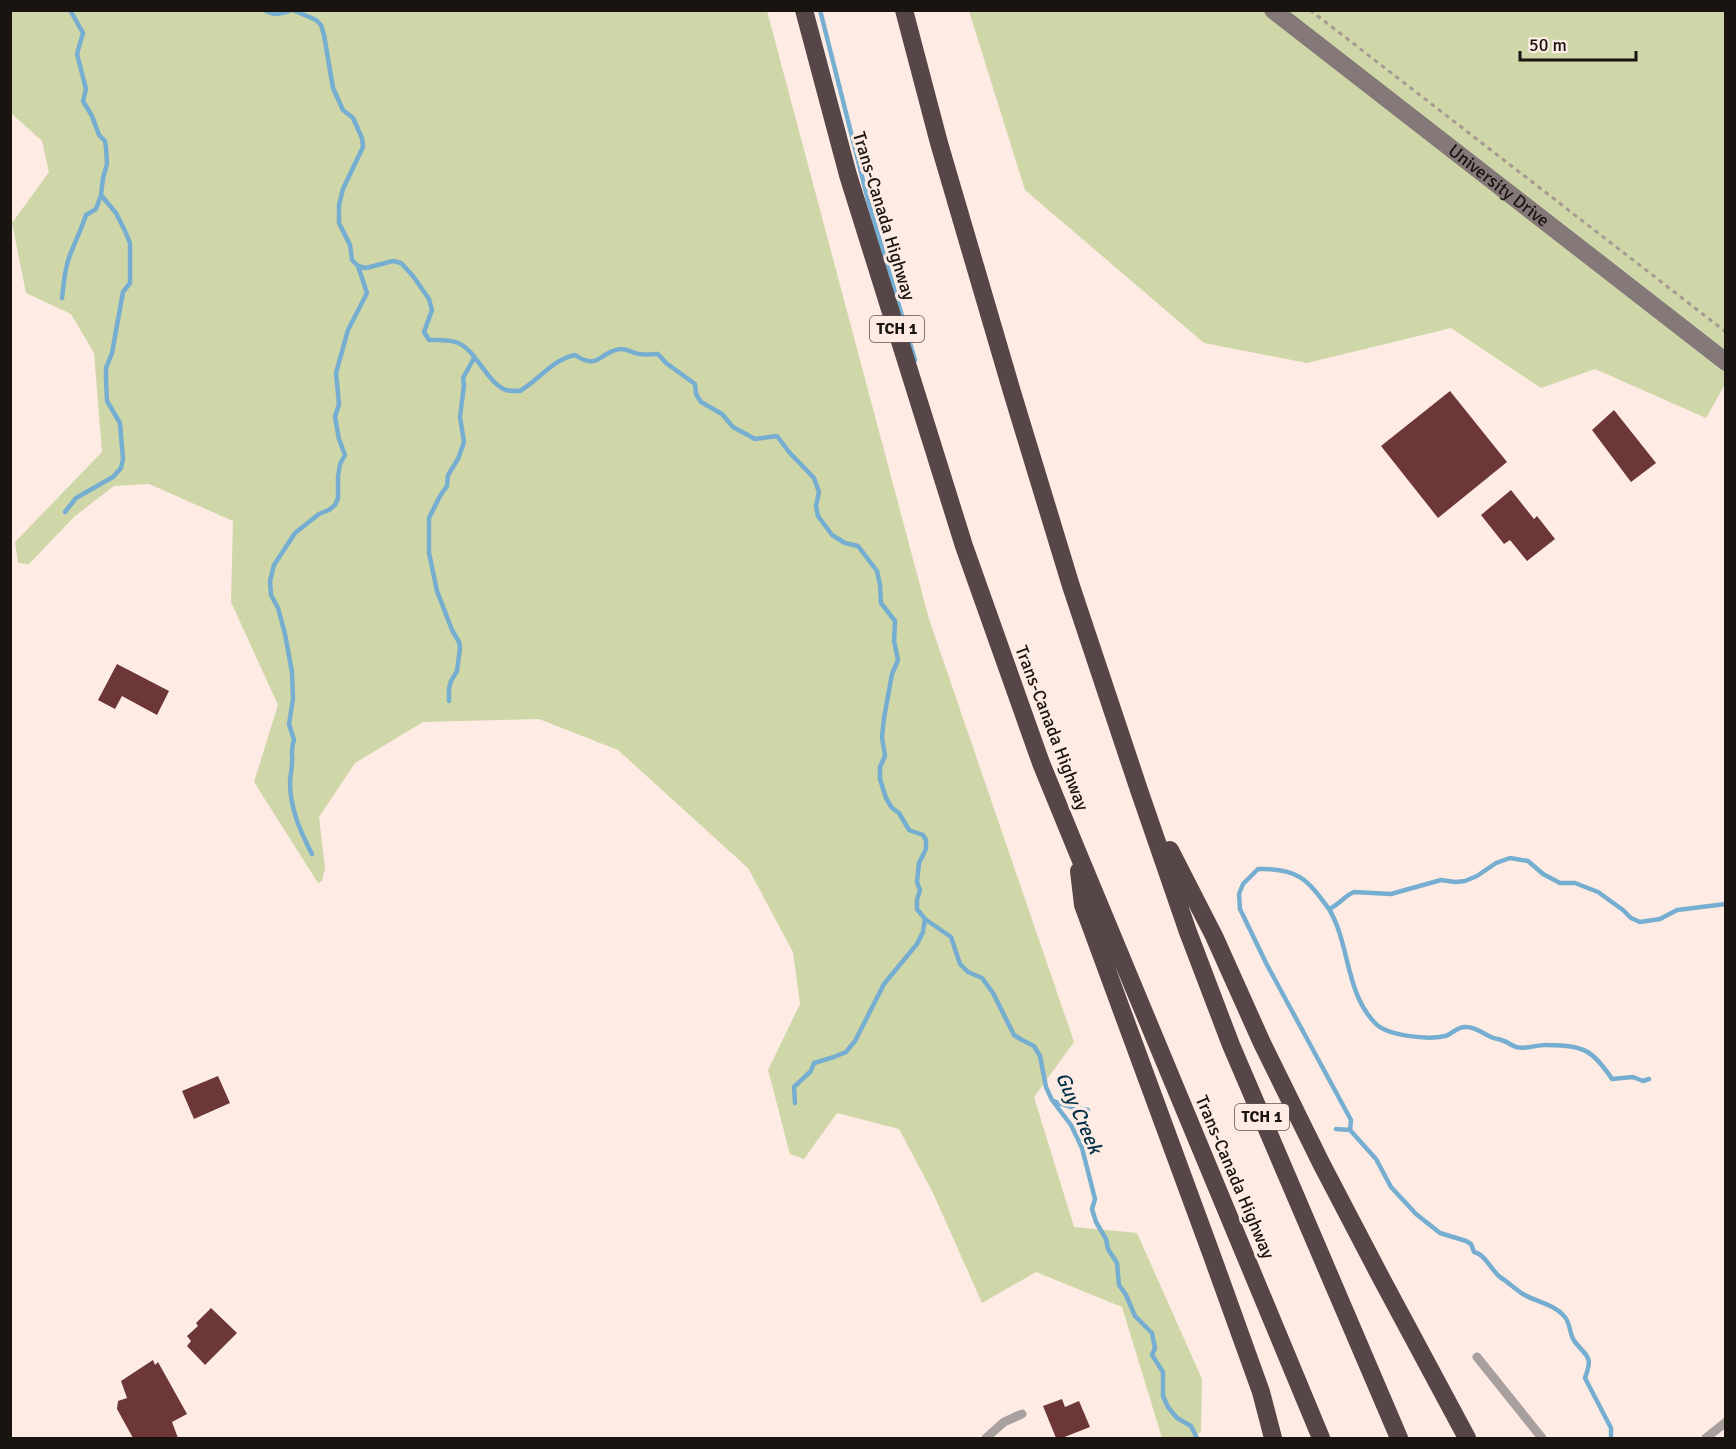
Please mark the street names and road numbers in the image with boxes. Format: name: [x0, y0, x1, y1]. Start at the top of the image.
street label: Trans-Canada Highway: [848, 129, 920, 304]
street label: University Drive: [1444, 139, 1554, 232]
road number: TCH 1: [870, 316, 924, 342]
street label: Trans-Canada Highway: [1010, 642, 1094, 814]
street label: Trans-Canada Highway: [1191, 1092, 1280, 1262]
road number: TCH 1: [1235, 1104, 1289, 1130]

